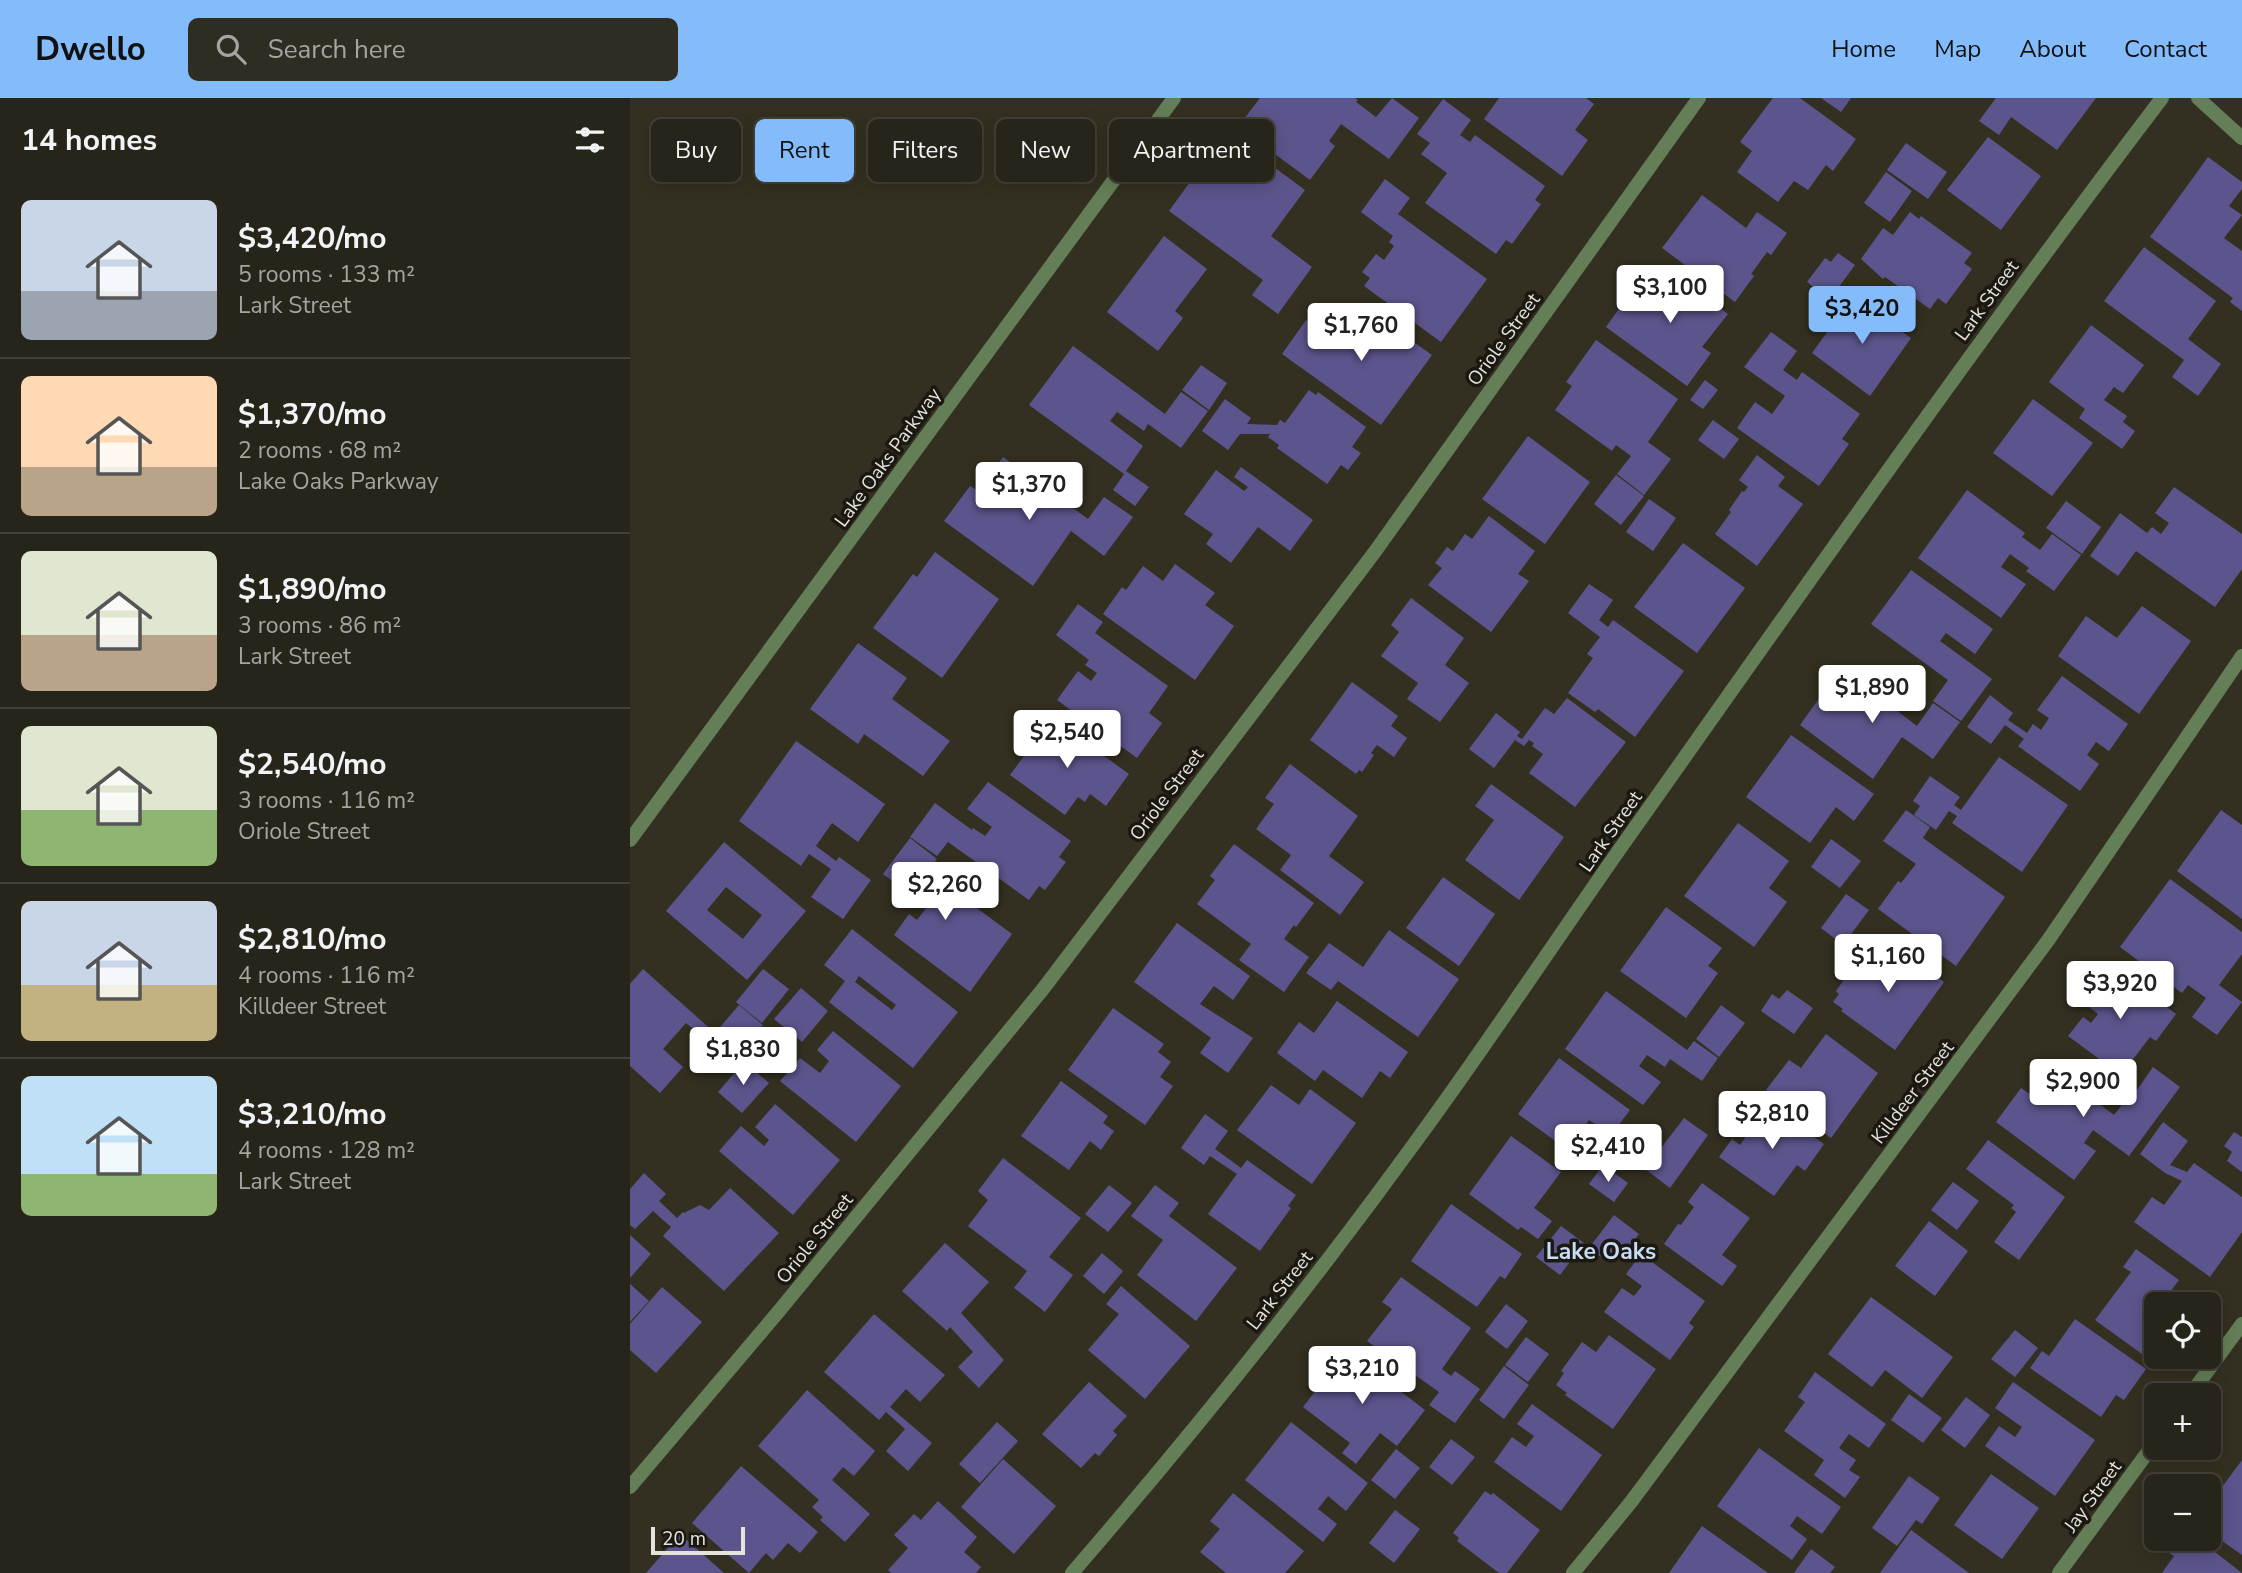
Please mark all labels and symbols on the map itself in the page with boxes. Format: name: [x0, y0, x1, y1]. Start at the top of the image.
street label: Lark Street: [1949, 255, 2025, 346]
pin: $3,100: [1613, 266, 1727, 325]
pin: $3,420: [1805, 286, 1919, 346]
street label: Oriole Street: [1461, 288, 1546, 391]
pin: $1,760: [1304, 303, 1418, 363]
street label: Lake Oaks Parkway: [829, 383, 947, 532]
pin: $1,370: [972, 462, 1086, 522]
pin: $1,890: [1815, 666, 1929, 725]
pin: $2,540: [1010, 710, 1124, 770]
street label: Oriole Street: [1124, 743, 1210, 846]
street label: Lark Street: [1573, 786, 1648, 877]
pin: $2,260: [888, 862, 1002, 922]
pin: $1,160: [1831, 934, 1945, 994]
pin: $3,920: [2063, 962, 2177, 1021]
pin: $1,830: [686, 1028, 800, 1087]
street label: Killdeer Street: [1866, 1036, 1960, 1149]
pin: $2,900: [2026, 1060, 2140, 1119]
pin: $2,810: [1715, 1091, 1829, 1151]
pin: $2,410: [1551, 1124, 1665, 1184]
street label: Oriole Street: [770, 1188, 859, 1289]
district label: Lake Oaks: [1546, 1236, 1656, 1267]
street label: Lark Street: [1241, 1246, 1319, 1335]
pin: $3,210: [1305, 1346, 1419, 1406]
street label: Jay Street: [2057, 1455, 2128, 1538]
scale bar: [651, 1524, 746, 1556]

